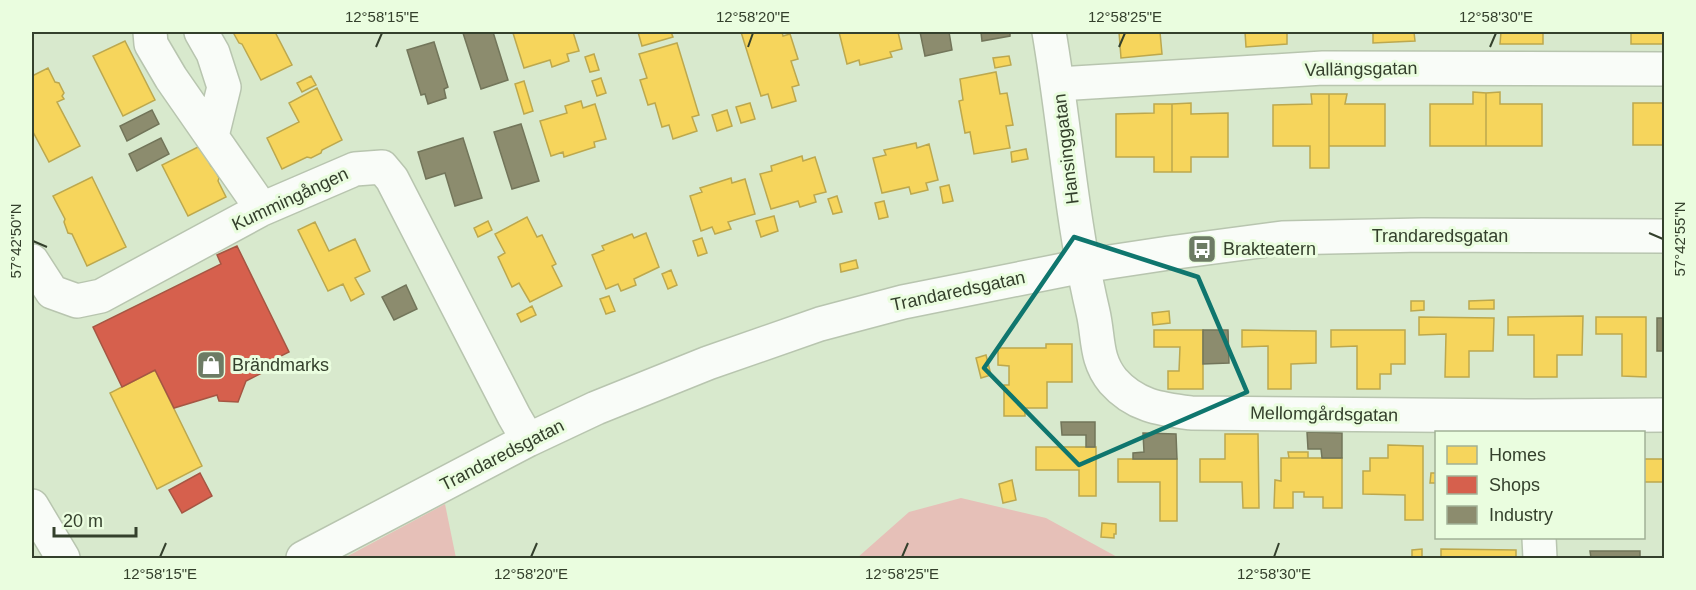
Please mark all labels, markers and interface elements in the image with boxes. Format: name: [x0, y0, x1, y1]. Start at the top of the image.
text: 12°58'15"E: [345, 8, 419, 25]
text: 12°58'20"E: [716, 8, 790, 25]
text: 12°58'25"E: [1088, 8, 1162, 25]
text: 12°58'30"E: [1459, 8, 1533, 25]
street label: Vallängsgatan: [1304, 58, 1418, 80]
street label: Hansinggatan: [1049, 93, 1083, 205]
street label: Kummingången: [229, 163, 351, 235]
text: 57°42'55"N: [1671, 201, 1688, 277]
text: 57°42'50"N: [7, 203, 24, 279]
street label: Trandaredsgatan: [1372, 226, 1508, 246]
bus stop icon: Brakteatern: [1186, 233, 1218, 265]
place label: Brakteatern: [1223, 239, 1316, 259]
street label: Trandaredsgatan: [889, 267, 1027, 315]
shop icon: Brändmarks: [195, 349, 227, 381]
place label: Brändmarks: [232, 355, 329, 375]
street label: Mellomgårdsgatan: [1250, 403, 1398, 425]
street label: Trandaredsgatan: [437, 415, 567, 495]
legend: [1435, 431, 1645, 539]
text: Homes: [1489, 445, 1546, 465]
text: Shops: [1489, 475, 1540, 495]
scale bar: [54, 500, 136, 538]
text: Industry: [1489, 505, 1553, 525]
text: 20 m: [63, 511, 103, 531]
text: 12°58'15"E: [123, 565, 197, 582]
text: 12°58'20"E: [494, 565, 568, 582]
text: 12°58'25"E: [865, 565, 939, 582]
text: 12°58'30"E: [1237, 565, 1311, 582]

